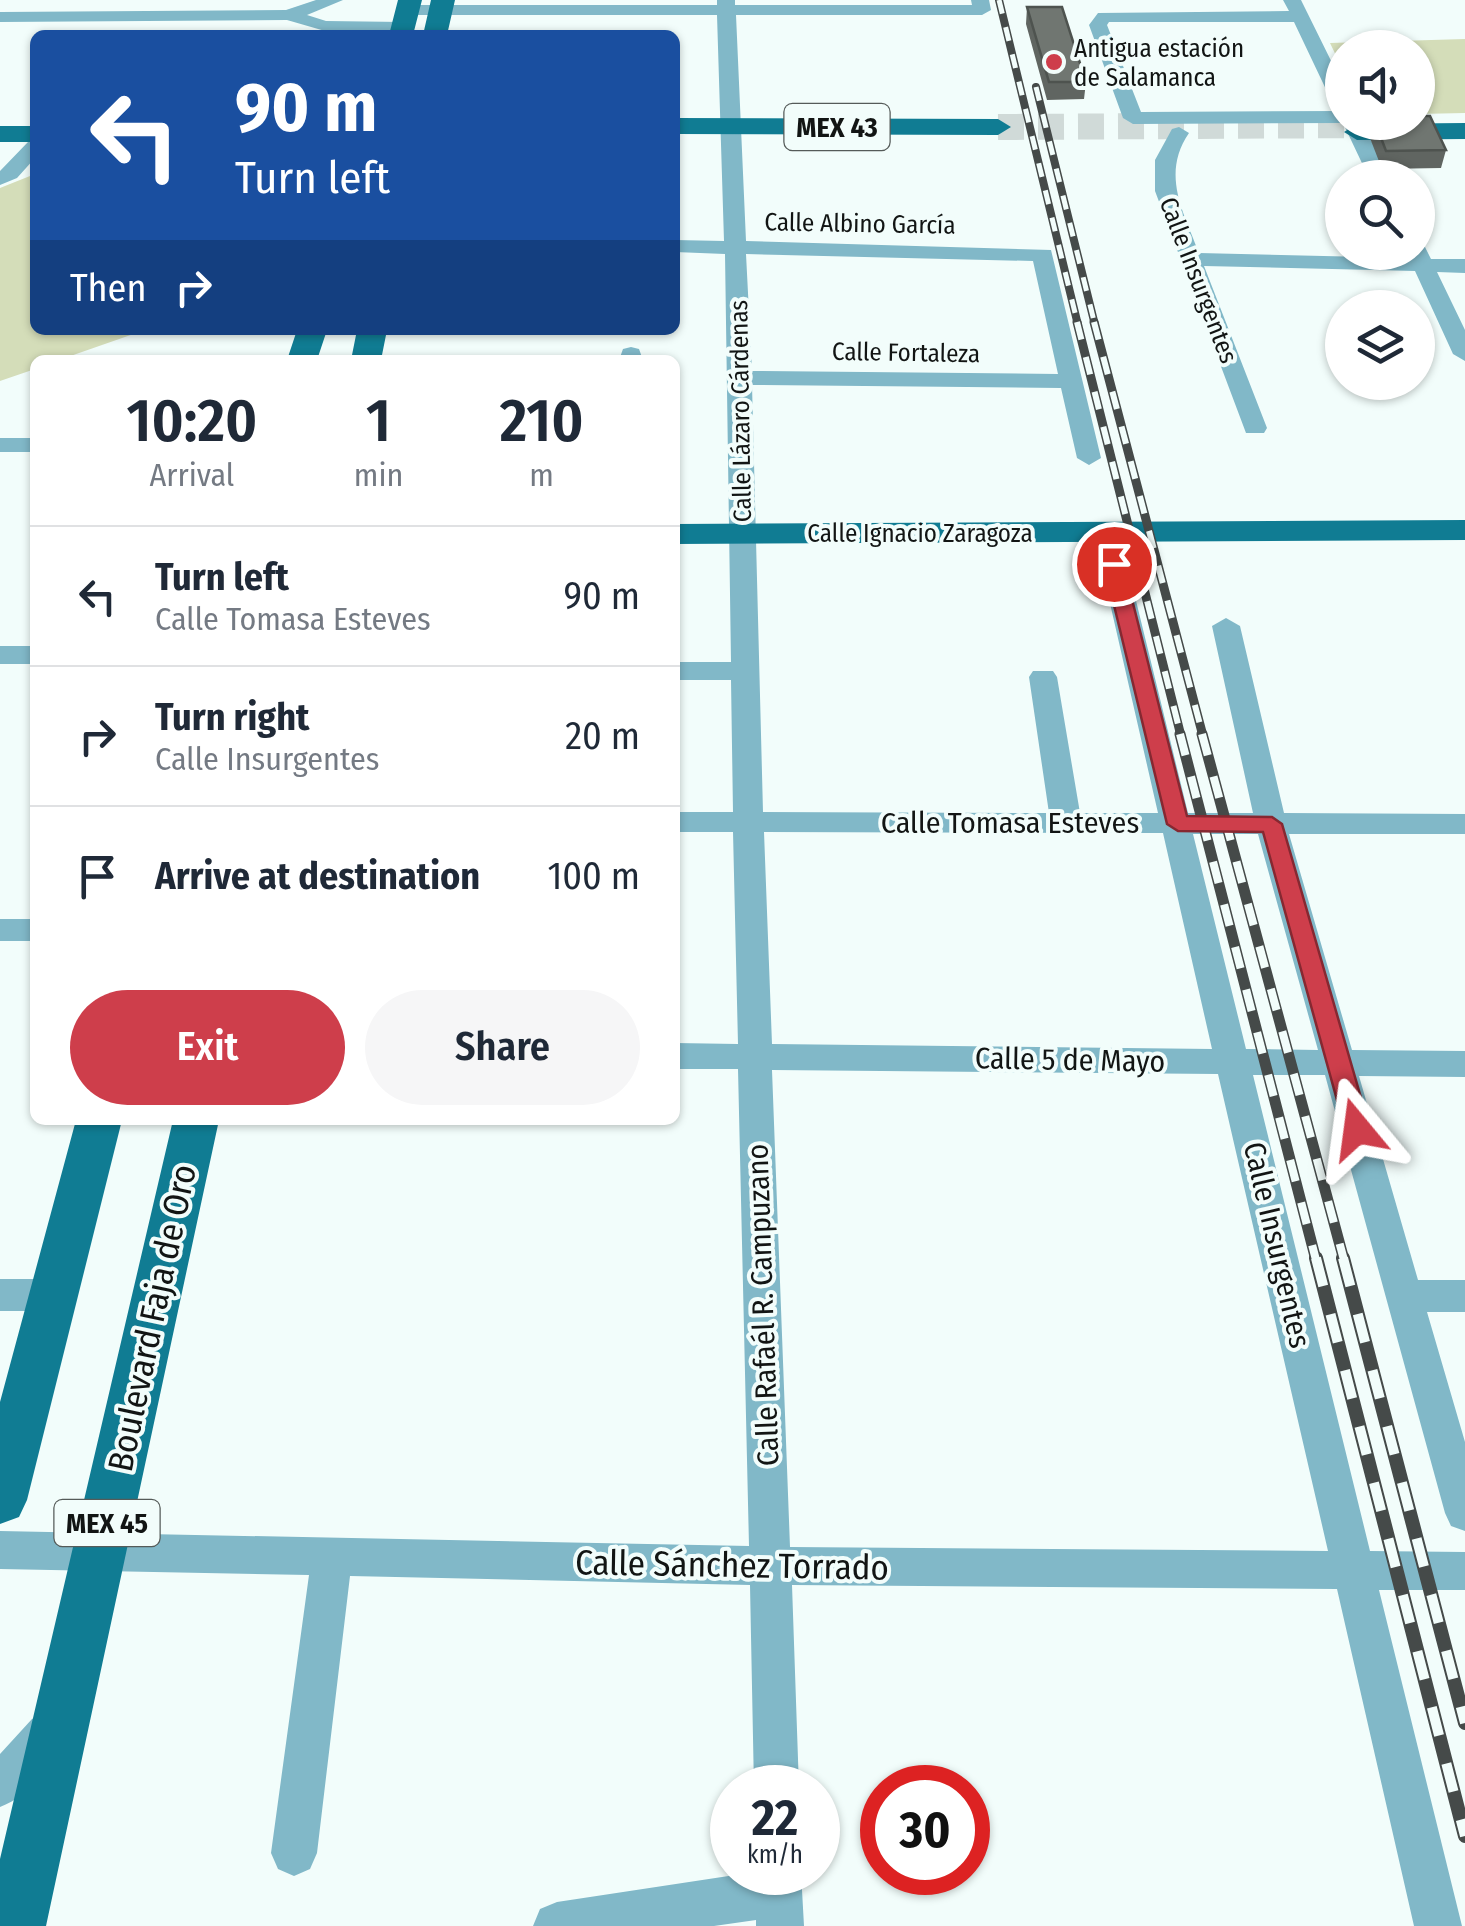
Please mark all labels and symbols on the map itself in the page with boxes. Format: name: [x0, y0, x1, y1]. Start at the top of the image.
place label: Antigua estación de Salamanca: [1074, 34, 1244, 93]
marker: Antigua estación de Salamanca: [1043, 51, 1065, 73]
road number: MEX 43: [784, 104, 890, 150]
street label: Calle Insurgentes: [1153, 193, 1243, 368]
street label: Calle Albino García: [764, 207, 956, 241]
street label: Calle Lázaro Cárdenas: [724, 300, 758, 522]
street label: Calle Fortaleza: [832, 337, 980, 369]
street label: Calle Ignacio Zaragoza: [807, 519, 1033, 549]
pin: [1072, 522, 1157, 607]
street label: Calle Tomasa Esteves: [881, 805, 1139, 841]
street label: Calle 5 de Mayo: [975, 1040, 1165, 1080]
position arrow: [1305, 1077, 1409, 1181]
street label: Calle Insurgentes: [1236, 1138, 1318, 1352]
street label: Calle Rafaél R. Campuzano: [739, 1143, 787, 1467]
street label: Boulevard Faja de Oro: [99, 1161, 205, 1475]
road number: MEX 45: [54, 1500, 160, 1546]
street label: Calle Sánchez Torrado: [575, 1541, 889, 1589]
speed limit sign: 30: [860, 1765, 990, 1895]

